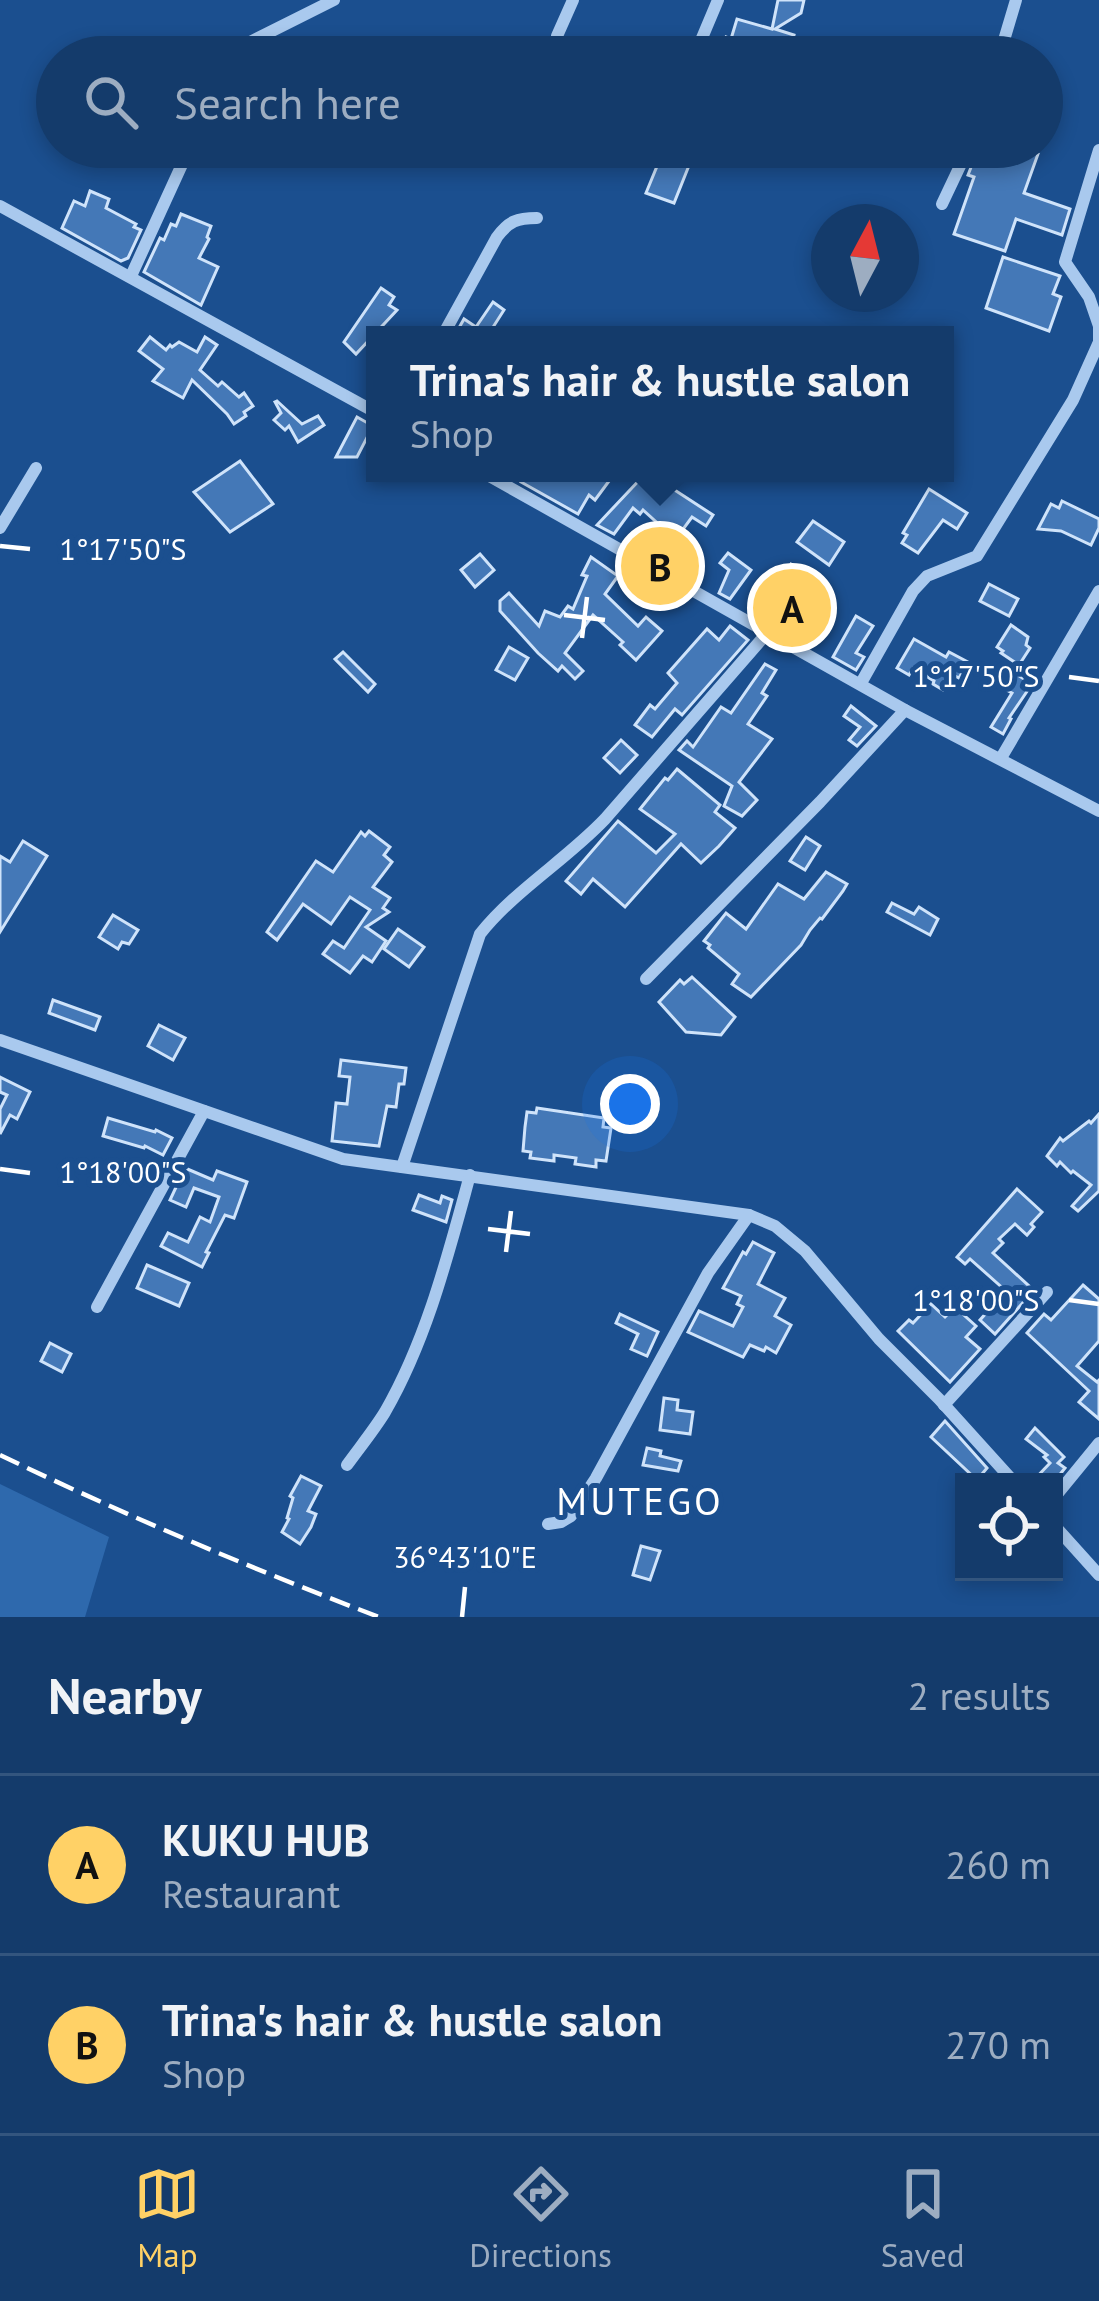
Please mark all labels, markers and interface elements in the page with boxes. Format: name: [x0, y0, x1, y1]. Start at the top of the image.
search box: [36, 36, 1063, 168]
icon: search: [78, 69, 144, 135]
text: Search here: [174, 73, 401, 131]
north arrow: [811, 204, 919, 312]
popup: [366, 326, 954, 482]
text: Trina's hair & hustle salon: [410, 350, 910, 408]
text: Shop: [410, 408, 494, 459]
pin: B: [621, 521, 699, 611]
text: 1°17'50"S: [59, 529, 187, 568]
pin: A: [753, 563, 831, 653]
text: 1°17'50"S: [912, 656, 1040, 695]
your location: [600, 1074, 660, 1134]
text: 1°18'00"S: [59, 1152, 187, 1191]
text: 1°18'00"S: [912, 1280, 1040, 1319]
map controls: [955, 1473, 1063, 1581]
button: locate: [955, 1473, 1063, 1581]
district label: MUTEGO: [556, 1475, 724, 1526]
text: 36°43'10"E: [393, 1537, 537, 1576]
text: Nearby: [48, 1662, 202, 1728]
text: 2 results: [908, 1670, 1051, 1721]
text: KUKU HUB: [162, 1810, 370, 1868]
text: A: [75, 1839, 99, 1890]
text: 260 m: [945, 1839, 1051, 1890]
text: Restaurant: [162, 1868, 340, 1919]
text: Trina's hair & hustle salon: [162, 1990, 663, 2048]
text: B: [75, 2019, 99, 2070]
text: 270 m: [945, 2019, 1051, 2070]
text: Shop: [162, 2048, 246, 2099]
tab: Map: [134, 2161, 200, 2276]
tab: Directions: [469, 2161, 612, 2276]
tab: Saved: [881, 2161, 965, 2276]

